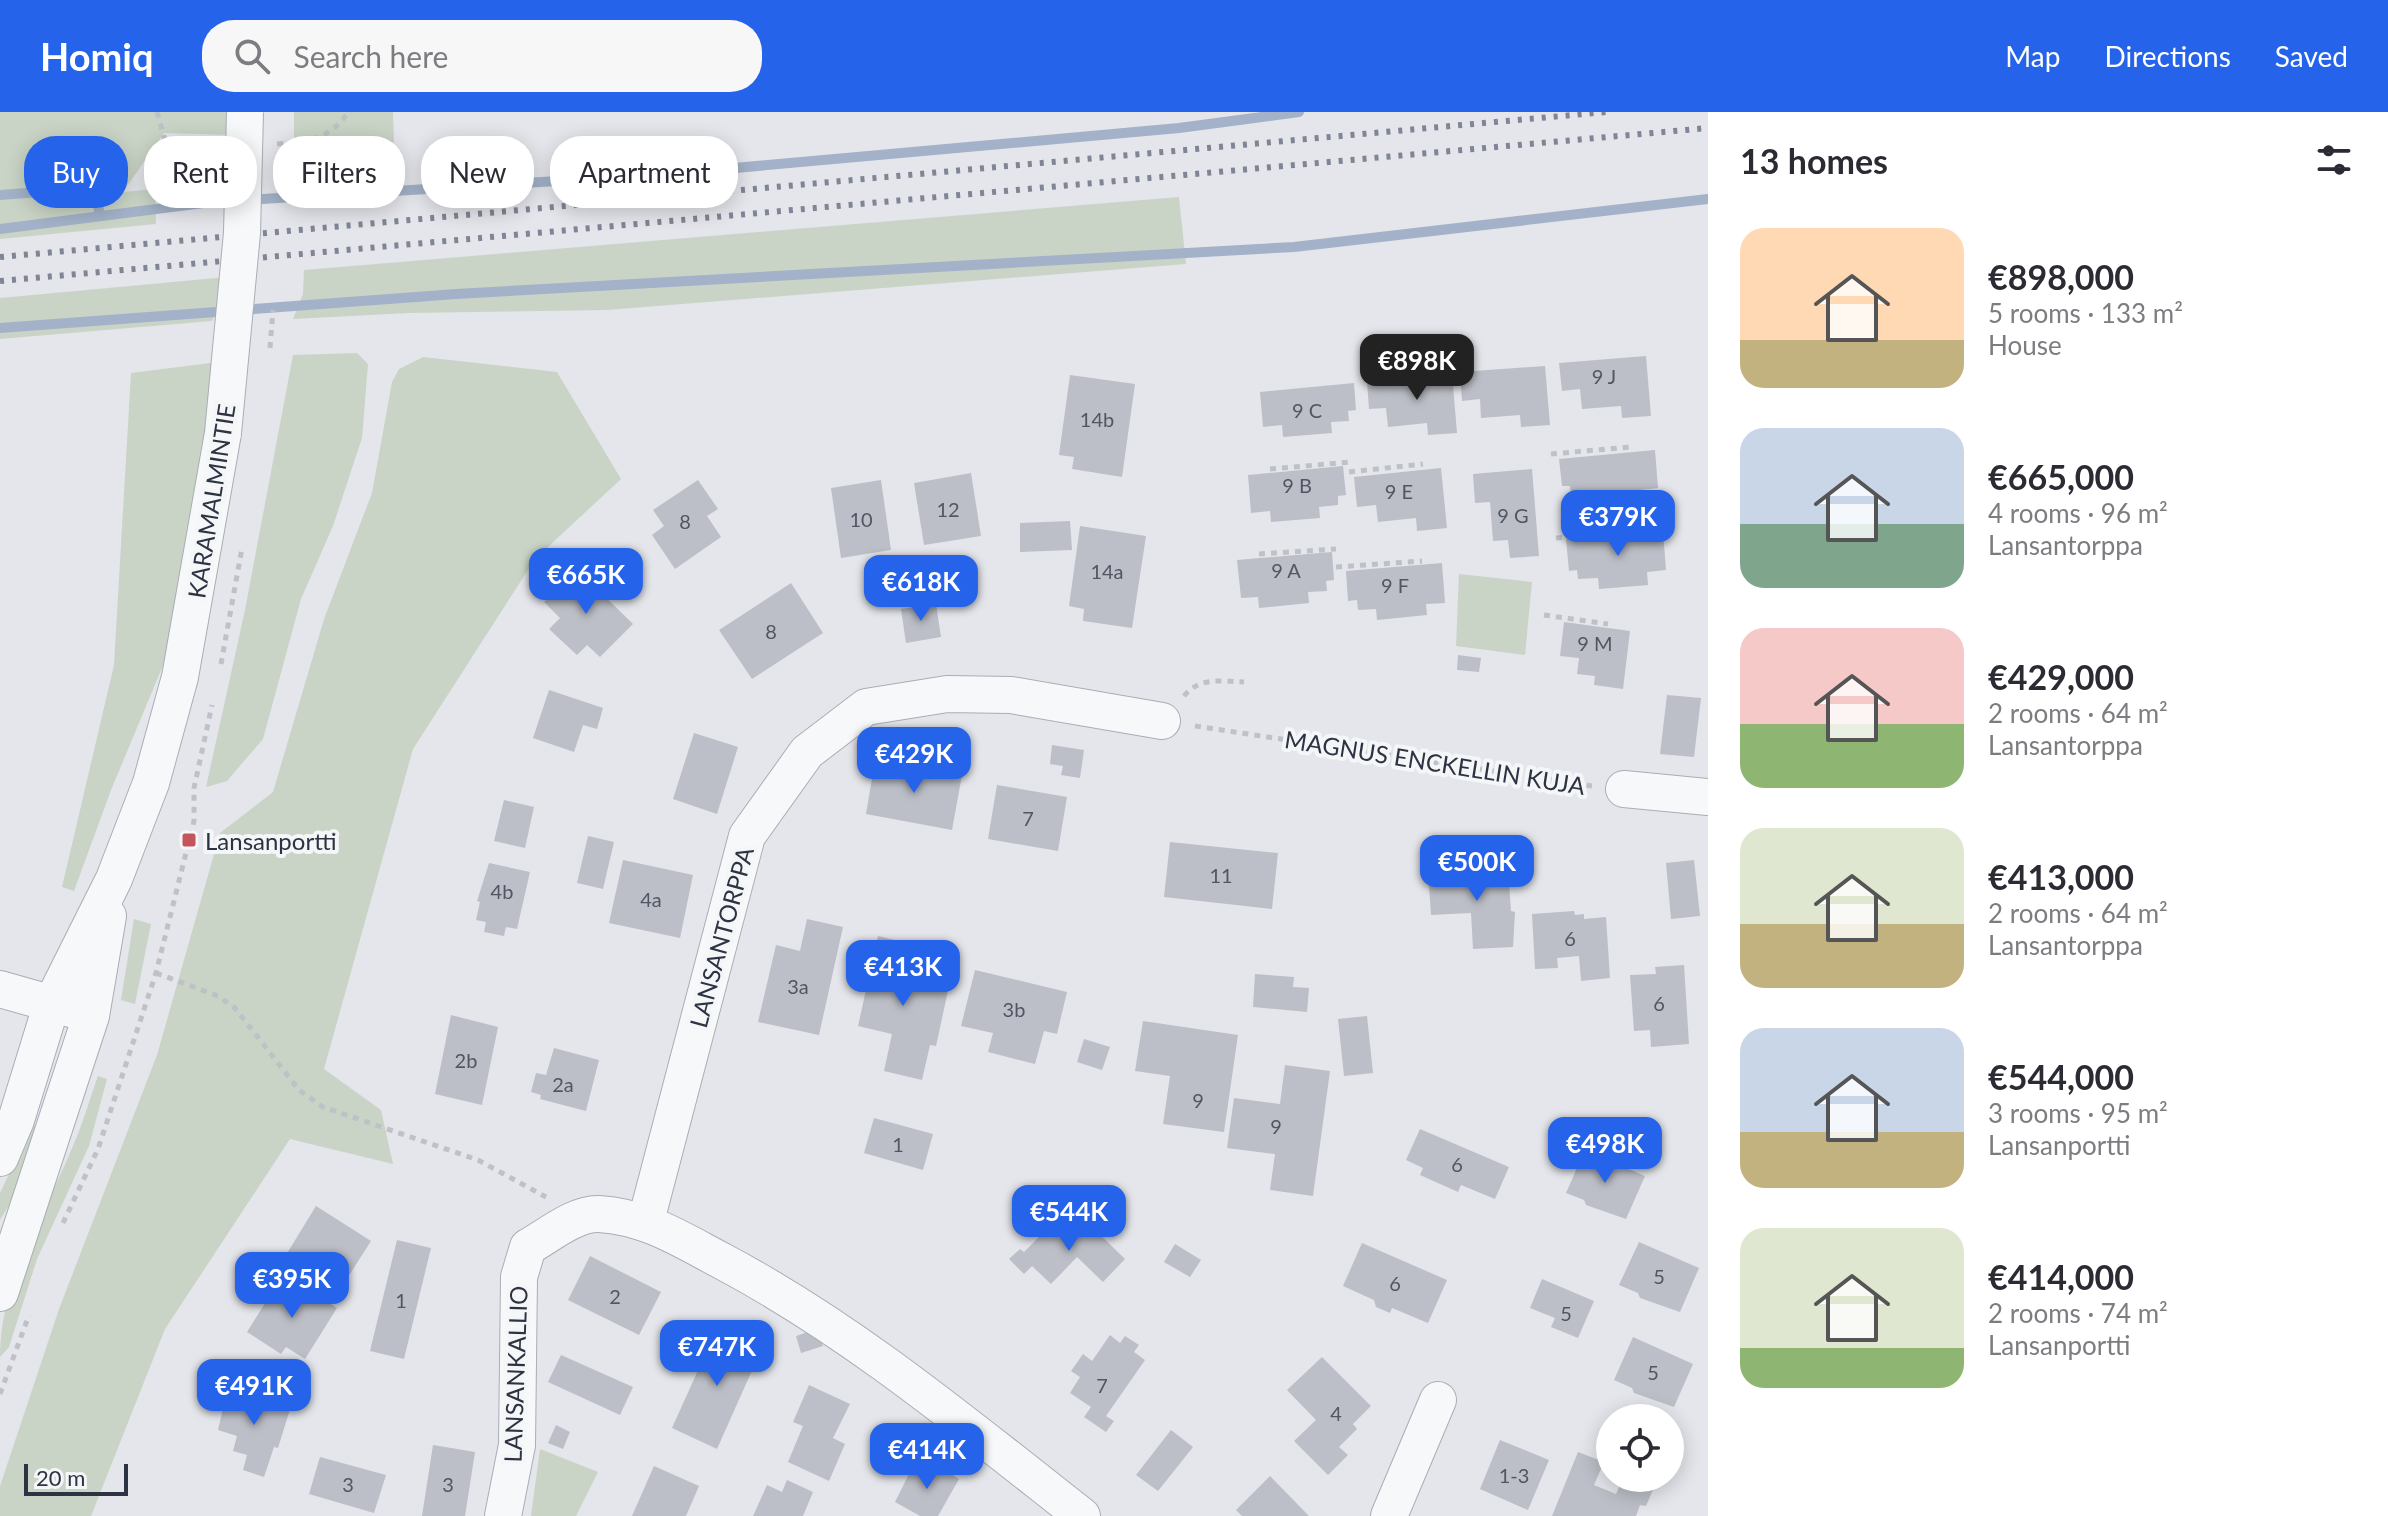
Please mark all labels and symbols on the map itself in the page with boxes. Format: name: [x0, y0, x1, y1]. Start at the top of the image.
pin: €898K: [1361, 334, 1473, 402]
house number: 9 J: [1592, 364, 1616, 388]
house number: 9 C: [1292, 398, 1322, 422]
street label: KARAMALMINTIE: [181, 402, 241, 600]
house number: 14b: [1080, 407, 1114, 431]
house number: 9 B: [1282, 473, 1312, 497]
house number: 9 E: [1385, 479, 1413, 503]
pin: €379K: [1562, 490, 1674, 558]
house number: 12: [936, 497, 960, 521]
house number: 9 G: [1497, 503, 1529, 527]
house number: 10: [849, 507, 873, 531]
house number: 8: [679, 509, 691, 533]
pin: €665K: [530, 548, 642, 616]
pin: €618K: [865, 555, 977, 623]
house number: 9 A: [1271, 558, 1301, 582]
house number: 14a: [1090, 559, 1124, 583]
house number: 9 F: [1381, 573, 1409, 597]
house number: 8: [765, 619, 777, 643]
house number: 9 M: [1577, 631, 1613, 655]
street label: MAGNUS ENCKELLIN KUJA: [1283, 724, 1588, 800]
pin: €429K: [858, 727, 970, 795]
house number: 7: [1022, 806, 1034, 830]
place label: Lansanportti: [205, 826, 337, 855]
marker: Lansanportti: [180, 831, 198, 849]
pin: €500K: [1421, 835, 1533, 903]
street label: LANSANTORPPA: [683, 843, 759, 1030]
house number: 11: [1209, 863, 1233, 887]
house number: 4b: [491, 879, 513, 903]
house number: 4a: [640, 887, 662, 911]
house number: 6: [1564, 926, 1576, 950]
pin: €413K: [847, 940, 959, 1008]
house number: 3a: [787, 974, 809, 998]
house number: 6: [1653, 991, 1665, 1015]
house number: 3b: [1003, 997, 1025, 1021]
house number: 2b: [455, 1048, 477, 1072]
house number: 2a: [552, 1072, 574, 1096]
house number: 9: [1192, 1088, 1204, 1112]
house number: 9: [1270, 1114, 1282, 1138]
pin: €498K: [1549, 1117, 1661, 1185]
house number: 1: [892, 1132, 904, 1156]
house number: 6: [1451, 1152, 1463, 1176]
pin: €544K: [1013, 1185, 1125, 1253]
pin: €395K: [236, 1252, 348, 1320]
house number: 5: [1653, 1264, 1665, 1288]
house number: 6: [1389, 1271, 1401, 1295]
house number: 2: [609, 1284, 621, 1308]
street label: LANSANKALLIO: [497, 1285, 533, 1463]
house number: 1: [395, 1288, 407, 1312]
house number: 5: [1560, 1301, 1572, 1325]
pin: €747K: [661, 1320, 773, 1388]
pin: €491K: [198, 1359, 310, 1427]
house number: 5: [1647, 1360, 1659, 1384]
house number: 7: [1096, 1373, 1108, 1397]
house number: 4: [1330, 1401, 1342, 1425]
pin: €414K: [871, 1423, 983, 1491]
scale bar: [24, 1460, 128, 1496]
house number: 1-3: [1499, 1463, 1529, 1487]
house number: 3: [342, 1472, 354, 1496]
house number: 3: [442, 1472, 454, 1496]

